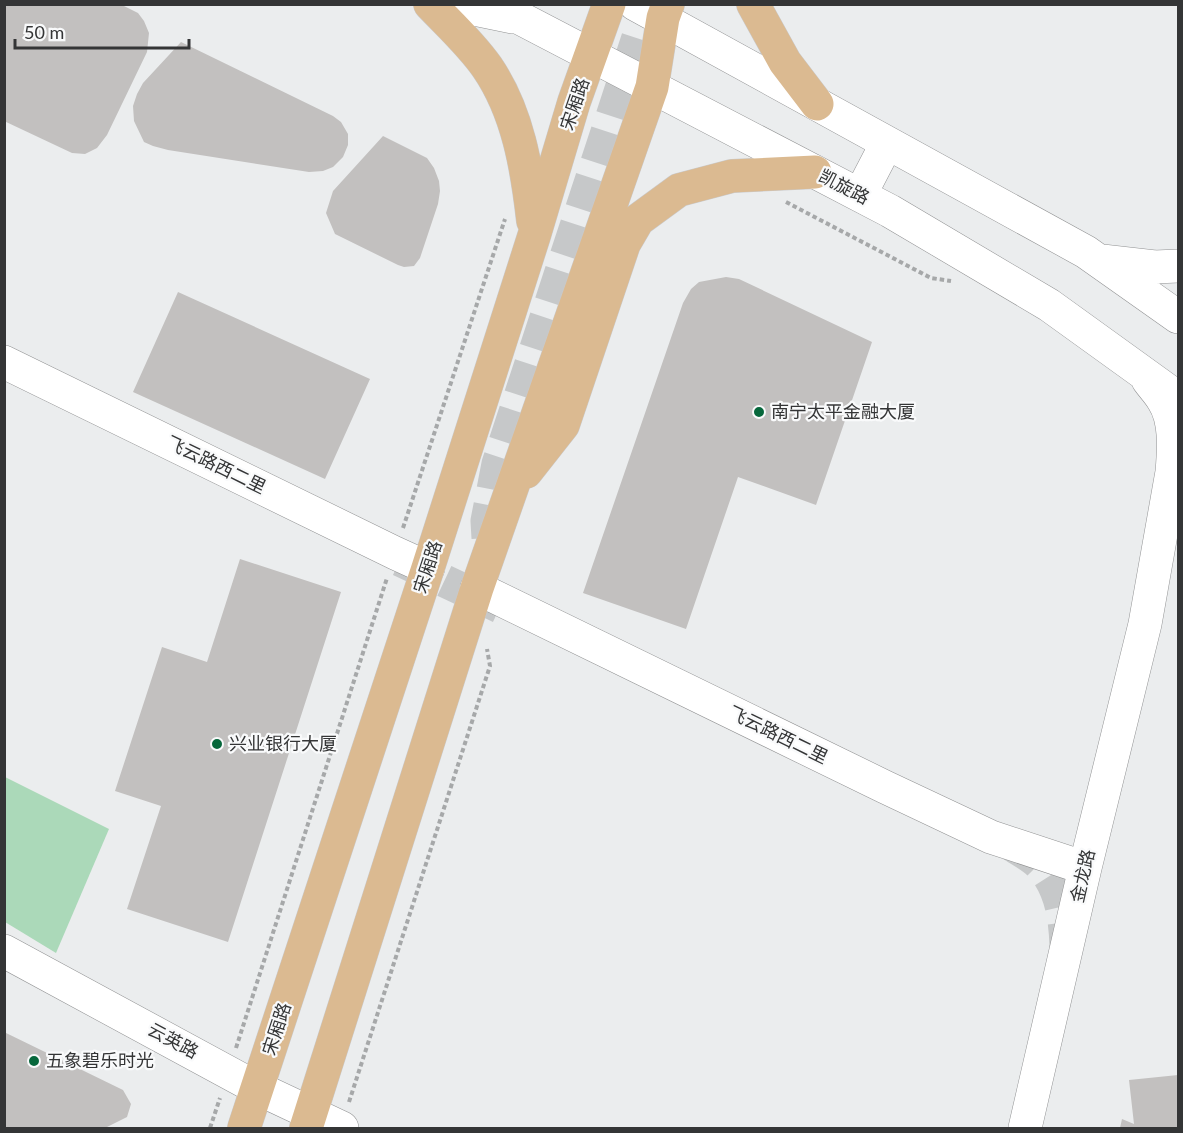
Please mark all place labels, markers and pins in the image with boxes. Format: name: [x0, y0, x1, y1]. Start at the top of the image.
place label: 南宁太平金融大厦: [771, 400, 915, 422]
marker: 南宁太平金融大厦: [752, 405, 766, 419]
place label: 兴业银行大厦: [229, 732, 337, 754]
marker: 兴业银行大厦: [210, 737, 224, 751]
place label: 五象碧乐时光: [46, 1049, 154, 1071]
marker: 五象碧乐时光: [27, 1054, 41, 1068]

